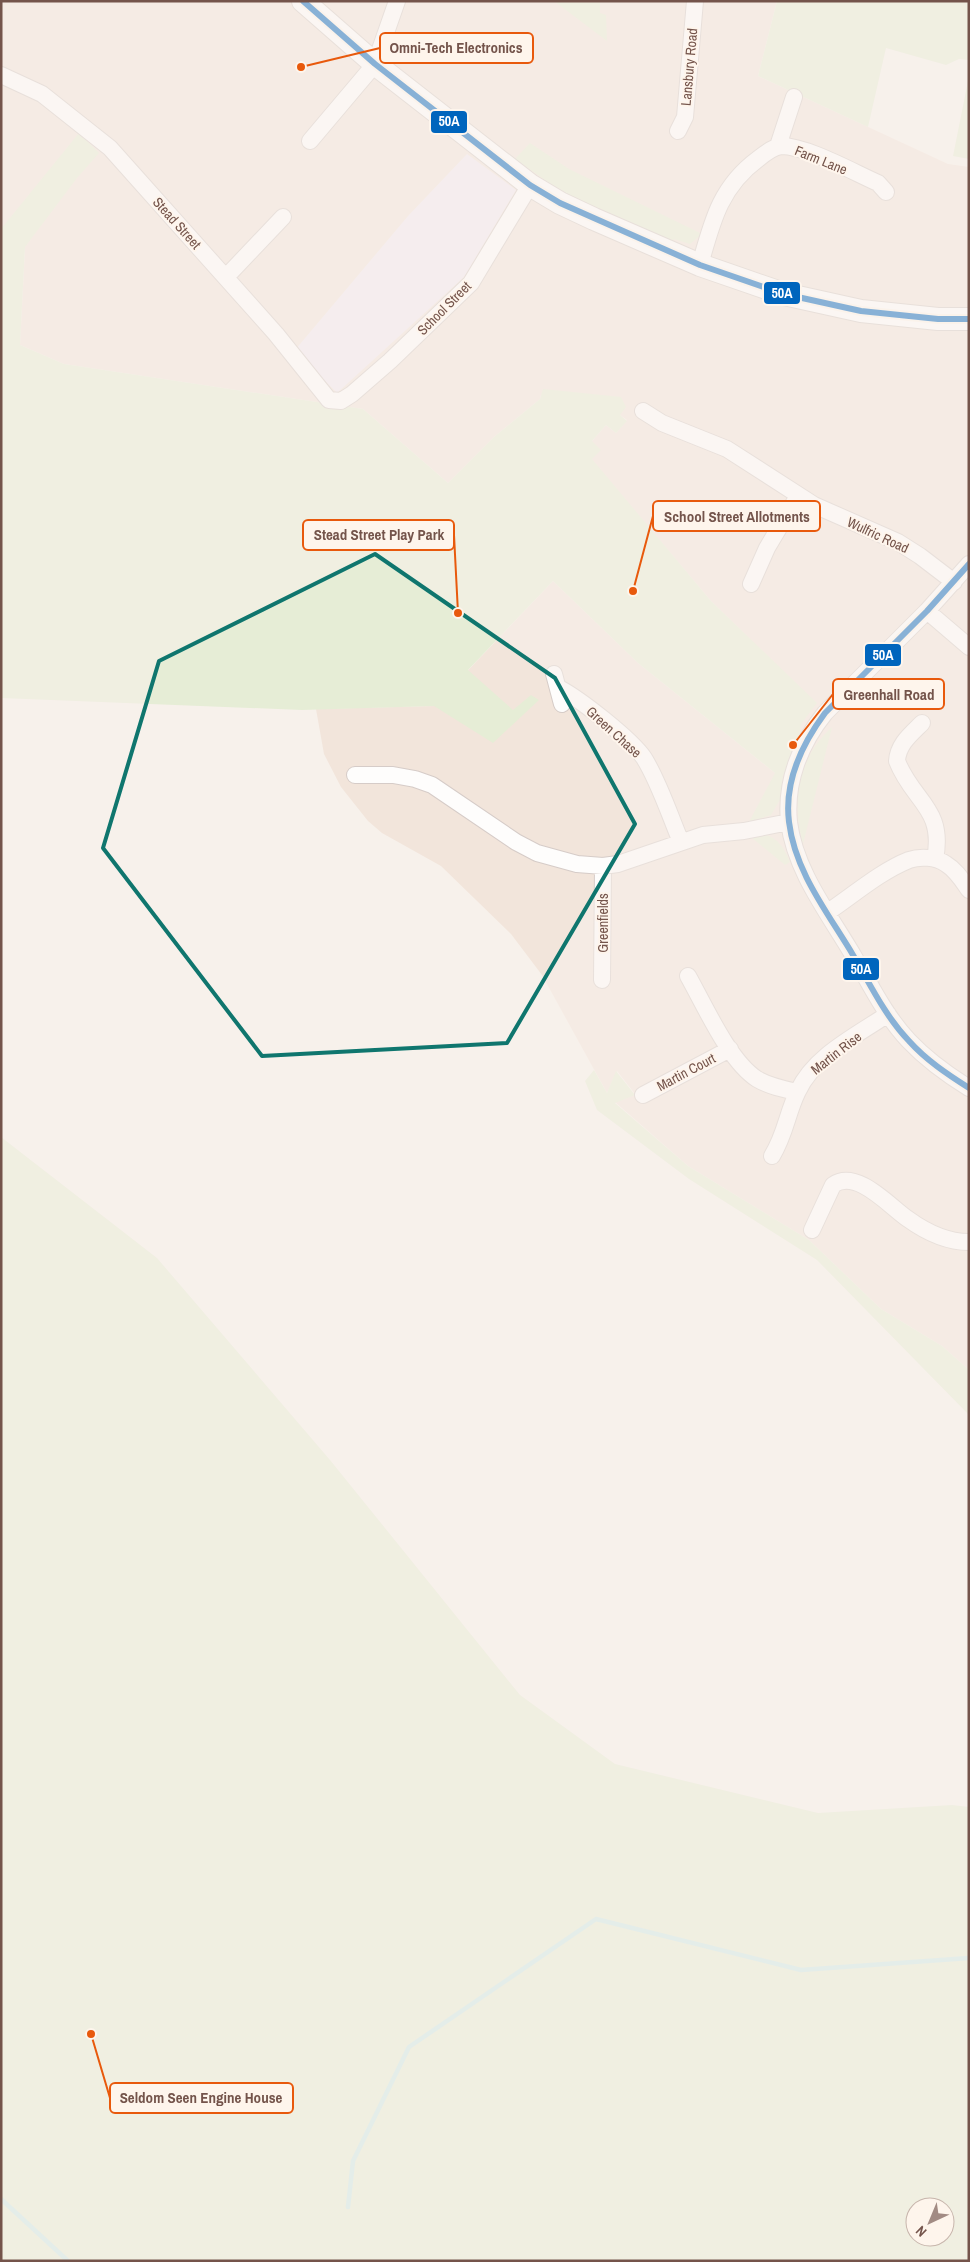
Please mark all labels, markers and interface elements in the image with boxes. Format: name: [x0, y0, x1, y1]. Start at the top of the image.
street label: Lansbury Road: [677, 27, 701, 107]
callout: Omni-Tech Electronics: [380, 33, 533, 63]
text: Omni-Tech Electronics: [389, 37, 523, 58]
line badge: 50A: [430, 110, 468, 134]
text: 50A: [438, 112, 460, 130]
street label: Farm Lane: [792, 141, 850, 179]
street label: Stead Street: [149, 193, 205, 253]
street label: School Street: [413, 277, 475, 339]
line badge: 50A: [763, 281, 801, 305]
text: 50A: [771, 284, 793, 302]
callout: School Street Allotments: [653, 501, 820, 531]
text: School Street Allotments: [664, 506, 810, 527]
street label: Wulfric Road: [844, 513, 912, 557]
callout: Stead Street Play Park: [303, 520, 454, 550]
text: Stead Street Play Park: [314, 524, 444, 545]
line badge: 50A: [864, 643, 902, 667]
text: 50A: [872, 646, 894, 664]
callout: Greenhall Road: [833, 679, 944, 709]
text: Greenhall Road: [844, 684, 934, 705]
street label: Green Chase: [583, 702, 645, 762]
street label: Greenfields: [594, 893, 612, 953]
line badge: 50A: [842, 957, 880, 981]
text: 50A: [850, 960, 872, 978]
street label: Martin Rise: [807, 1028, 865, 1078]
street label: Martin Court: [654, 1049, 718, 1095]
callout: Seldom Seen Engine House: [110, 2083, 293, 2113]
text: Seldom Seen Engine House: [120, 2087, 282, 2108]
north arrow: [905, 2197, 955, 2247]
text: N: [912, 2222, 930, 2241]

